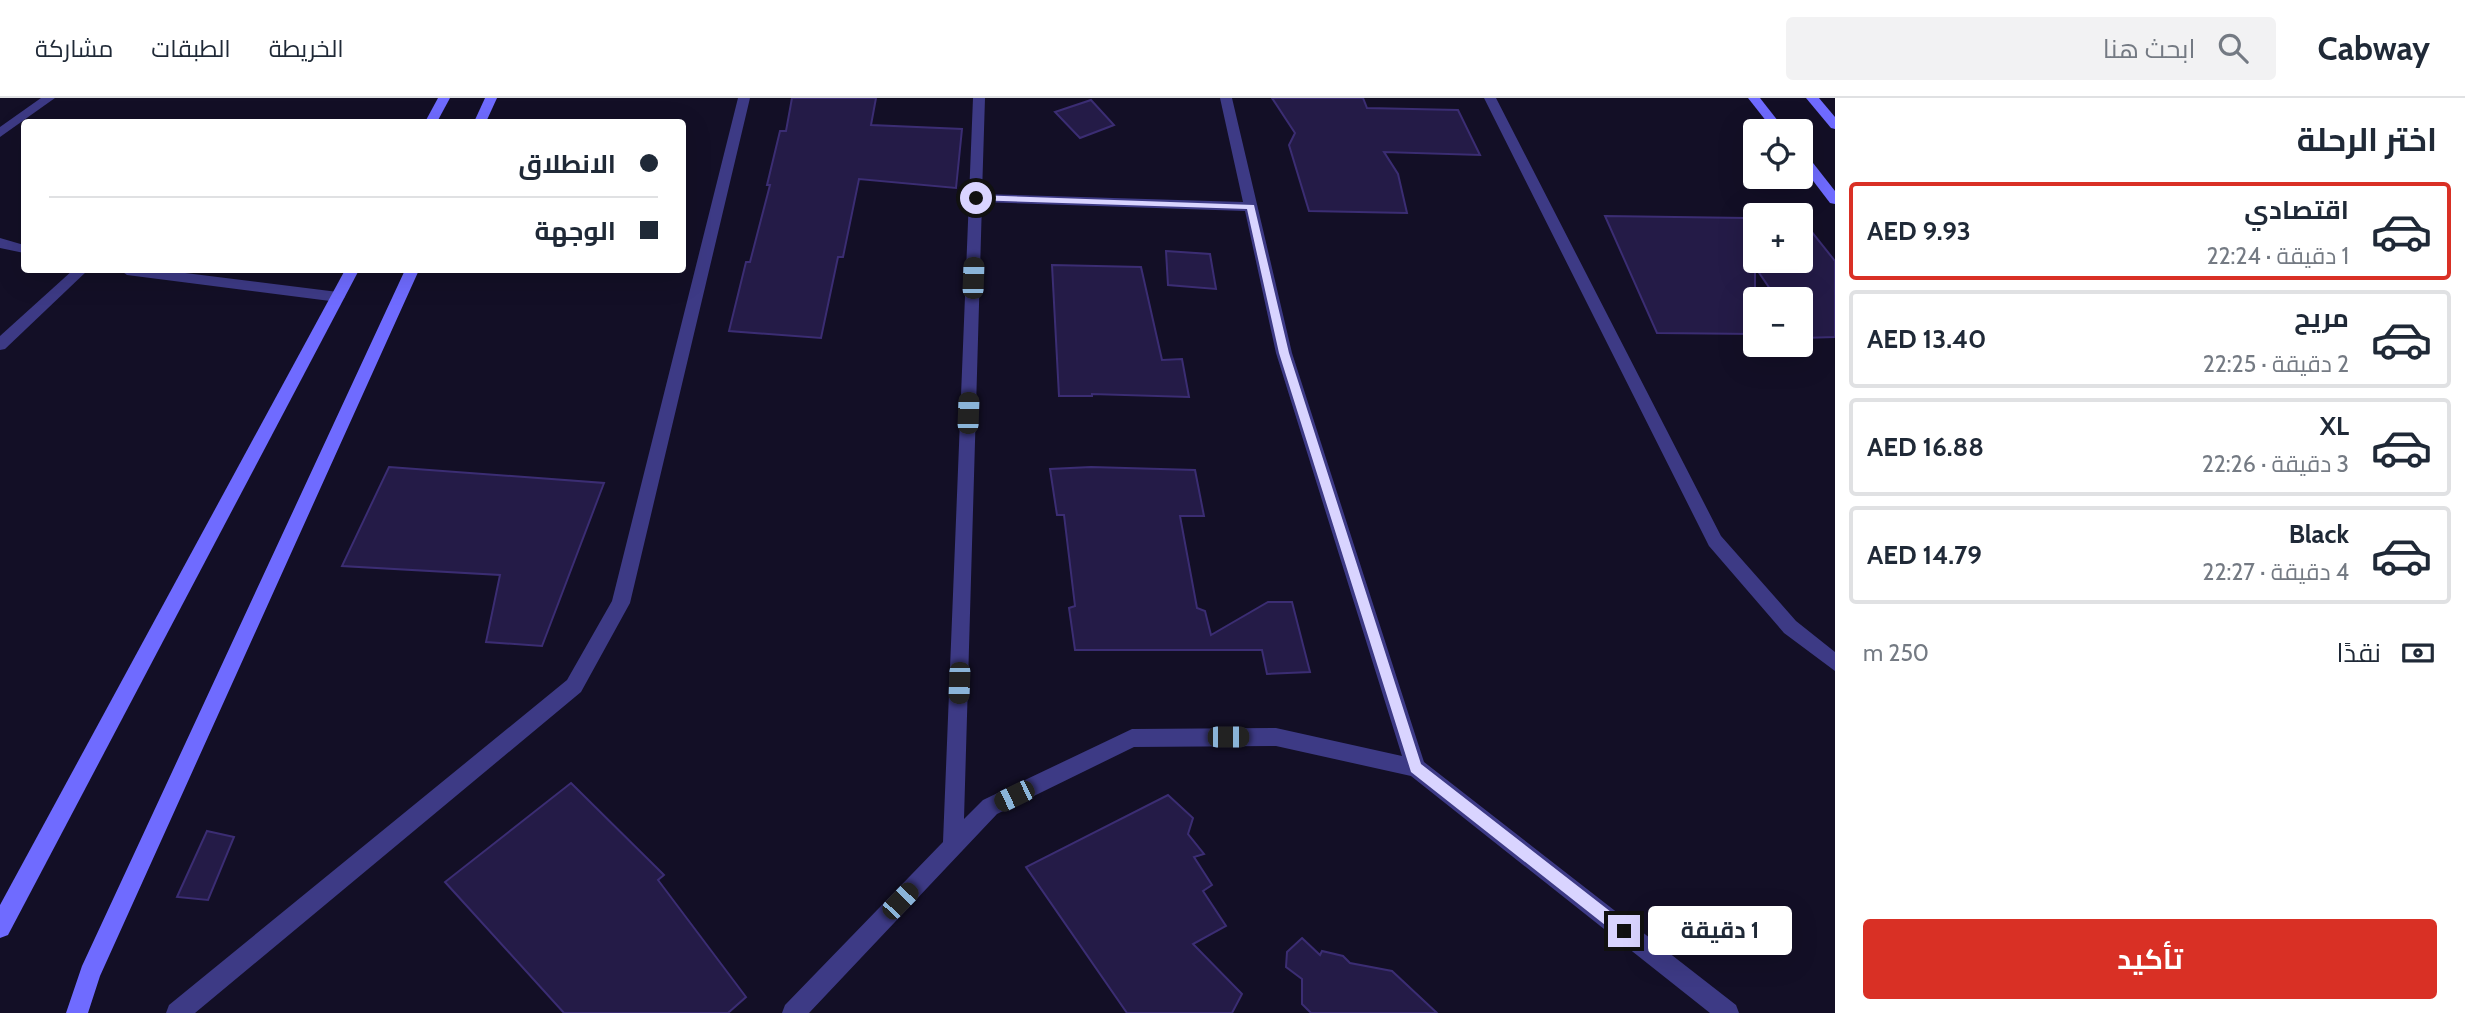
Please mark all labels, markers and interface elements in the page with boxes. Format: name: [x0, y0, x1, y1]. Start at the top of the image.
search box: [1786, 17, 2276, 80]
text: Cabway: [2318, 28, 2430, 68]
icon: search: [2214, 29, 2252, 67]
text: ابحث هنا: [2103, 33, 2196, 65]
text: مشاركة: [35, 34, 113, 63]
text: الطبقات: [151, 34, 231, 63]
text: الخريطة: [269, 34, 344, 63]
map controls: [1743, 119, 1813, 357]
button: locate: [1743, 119, 1813, 189]
text: اختر الرحلة: [2297, 120, 2437, 159]
text: الانطلاق: [518, 148, 616, 180]
route start: [960, 182, 992, 214]
text: اقتصادي: [2244, 194, 2349, 226]
icon: car: [2370, 200, 2433, 263]
button: +: [1743, 203, 1813, 273]
text: الوجهة: [535, 215, 616, 247]
text: AED 9.93: [1867, 215, 1971, 247]
text: 1 دقيقة · 22:24: [2206, 242, 2349, 270]
car: [962, 257, 985, 299]
button: −: [1743, 287, 1813, 357]
text: مريح: [2294, 302, 2349, 334]
icon: car: [2370, 308, 2433, 371]
text: AED 13.40: [1867, 323, 1986, 355]
text: 2 دقيقة · 22:25: [2203, 350, 2349, 378]
car: [957, 392, 980, 434]
text: XL: [2320, 410, 2349, 442]
icon: car: [2370, 416, 2433, 479]
text: AED 16.88: [1867, 431, 1984, 463]
text: 3 دقيقة · 22:26: [2202, 450, 2349, 478]
text: Black: [2289, 518, 2349, 550]
icon: car: [2370, 524, 2433, 587]
text: AED 14.79: [1867, 539, 1982, 571]
text: 4 دقيقة · 22:27: [2202, 558, 2349, 586]
icon: cash: [2399, 634, 2437, 672]
text: نقدًا: [2337, 637, 2381, 669]
text: 250 m: [1863, 639, 1929, 667]
car: [948, 662, 971, 704]
car: [1208, 727, 1250, 748]
car: [991, 777, 1038, 815]
car: [878, 879, 923, 923]
callout: 1 دقيقة: [1648, 906, 1792, 956]
route end: [1608, 915, 1640, 947]
text: 1 دقيقة: [1681, 916, 1759, 944]
button: تأكيد: [1863, 919, 2437, 999]

